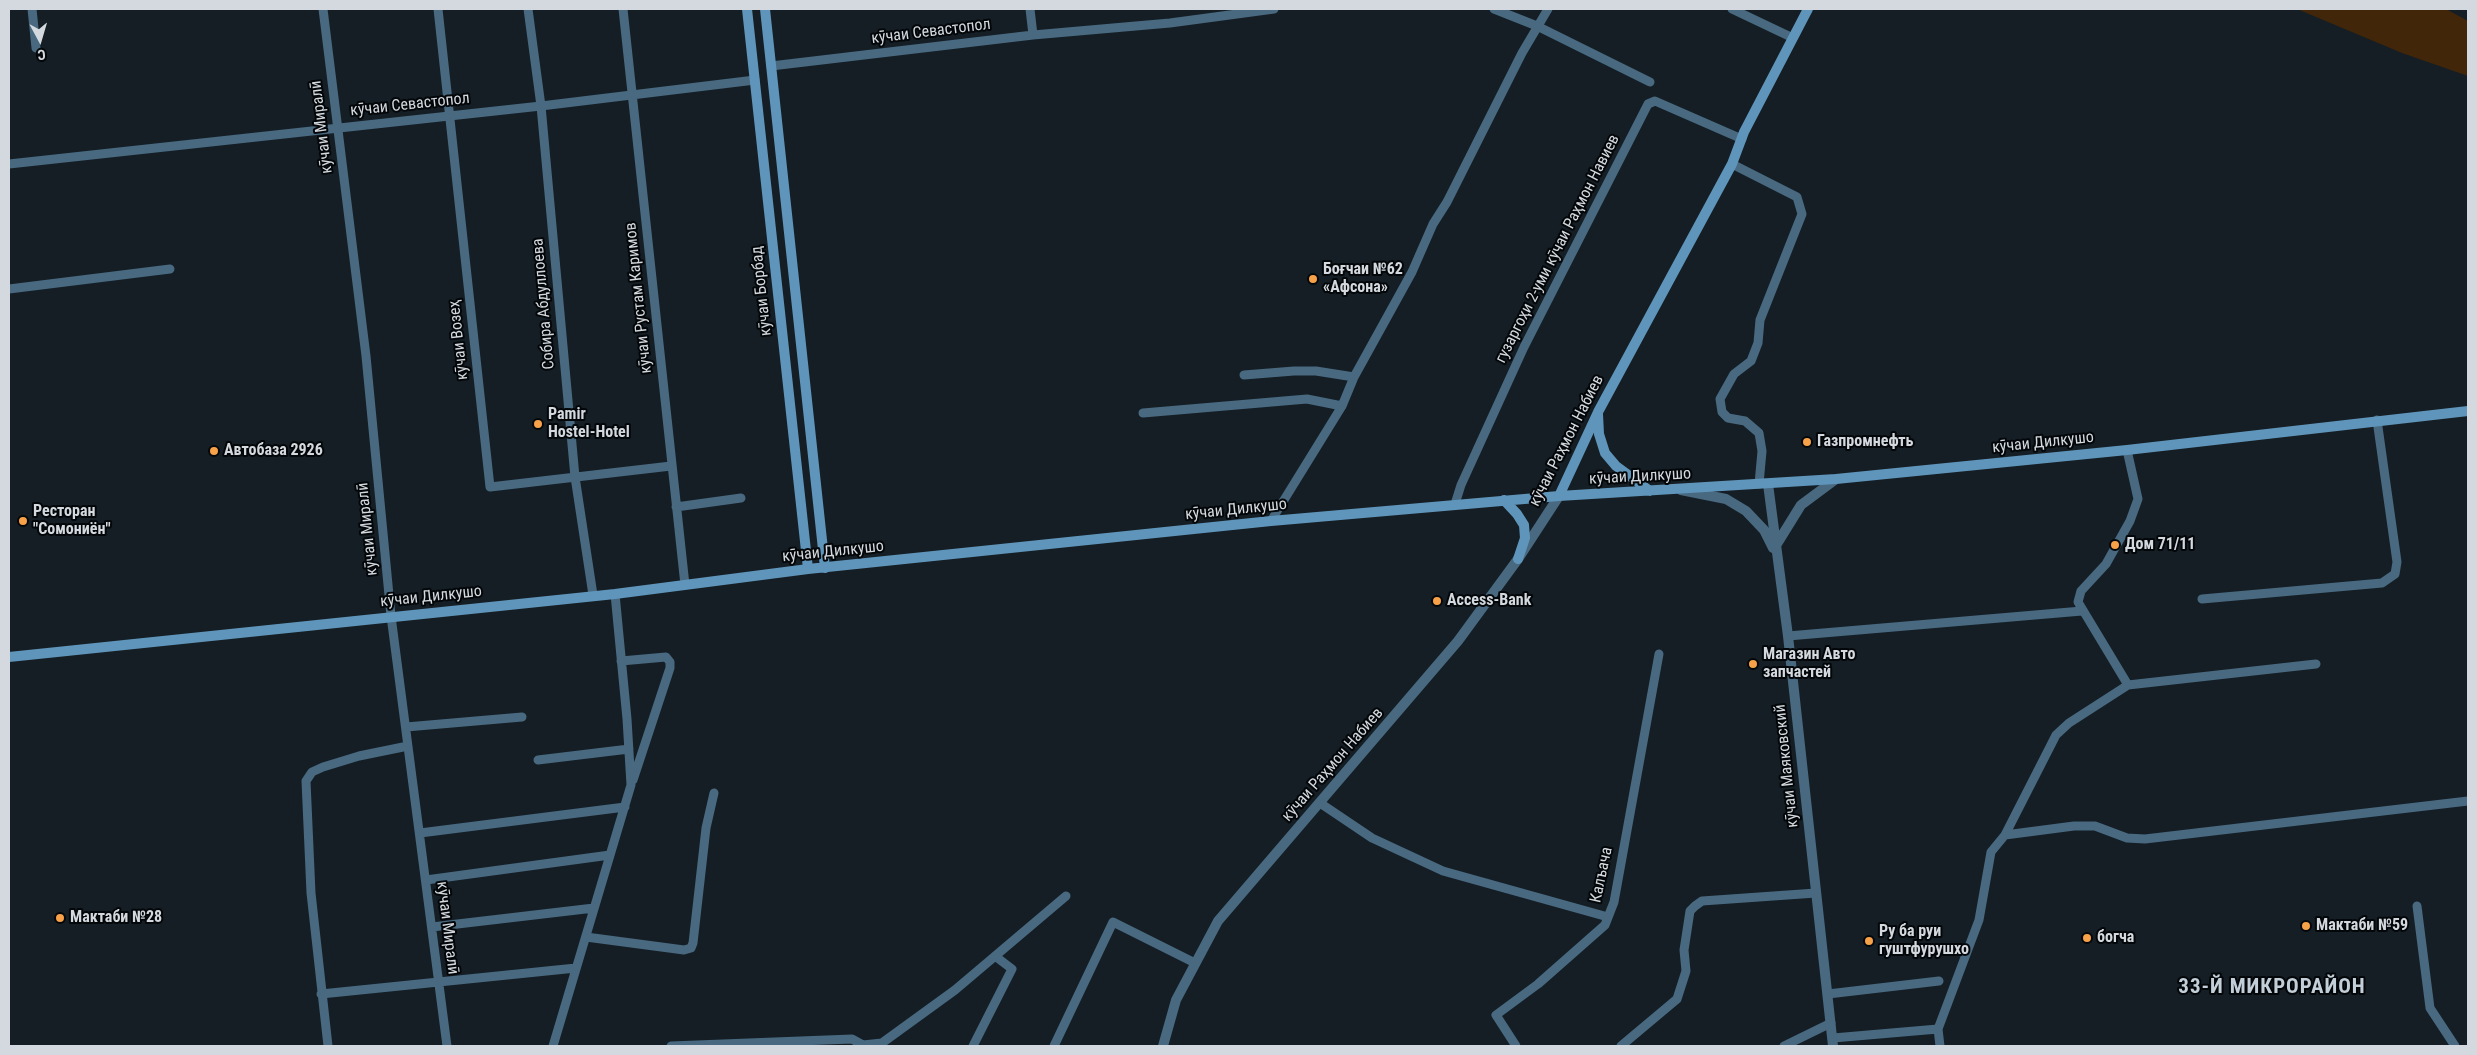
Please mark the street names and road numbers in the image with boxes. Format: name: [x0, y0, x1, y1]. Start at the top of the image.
street label: кӯчаи Севастопол: [870, 15, 992, 49]
street label: кӯчаи Миралӣ: [307, 79, 337, 175]
street label: кӯчаи Севастопол: [349, 89, 471, 121]
street label: гузаргоҳи 2-уми кӯчаи Раҳмон Навиев: [1492, 132, 1624, 366]
street label: кӯчаи Рустам Каримов: [622, 221, 656, 375]
street label: Собира Абдуллоева: [529, 238, 559, 370]
street label: кӯчаи Борбад: [748, 245, 776, 337]
street label: кӯчаи Возеҳ: [445, 299, 473, 381]
street label: кӯчаи Раҳмон Набиев: [1526, 372, 1608, 510]
street label: кӯчаи Дилкушо: [1991, 428, 2095, 458]
street label: кӯчаи Дилкушо: [1589, 465, 1691, 489]
street label: кӯчаи Миралӣ: [354, 481, 382, 577]
street label: кӯчаи Дилкушо: [1184, 495, 1288, 525]
street label: кӯчаи Дилкушо: [781, 537, 885, 567]
street label: кӯчаи Дилкушо: [379, 582, 483, 612]
street label: кӯчаи Маяковский: [1771, 703, 1803, 829]
street label: кӯчаи Раҳмон Набиев: [1278, 704, 1388, 826]
street label: Калъача: [1587, 845, 1617, 905]
street label: кӯчаи Миралӣ: [432, 880, 462, 976]

